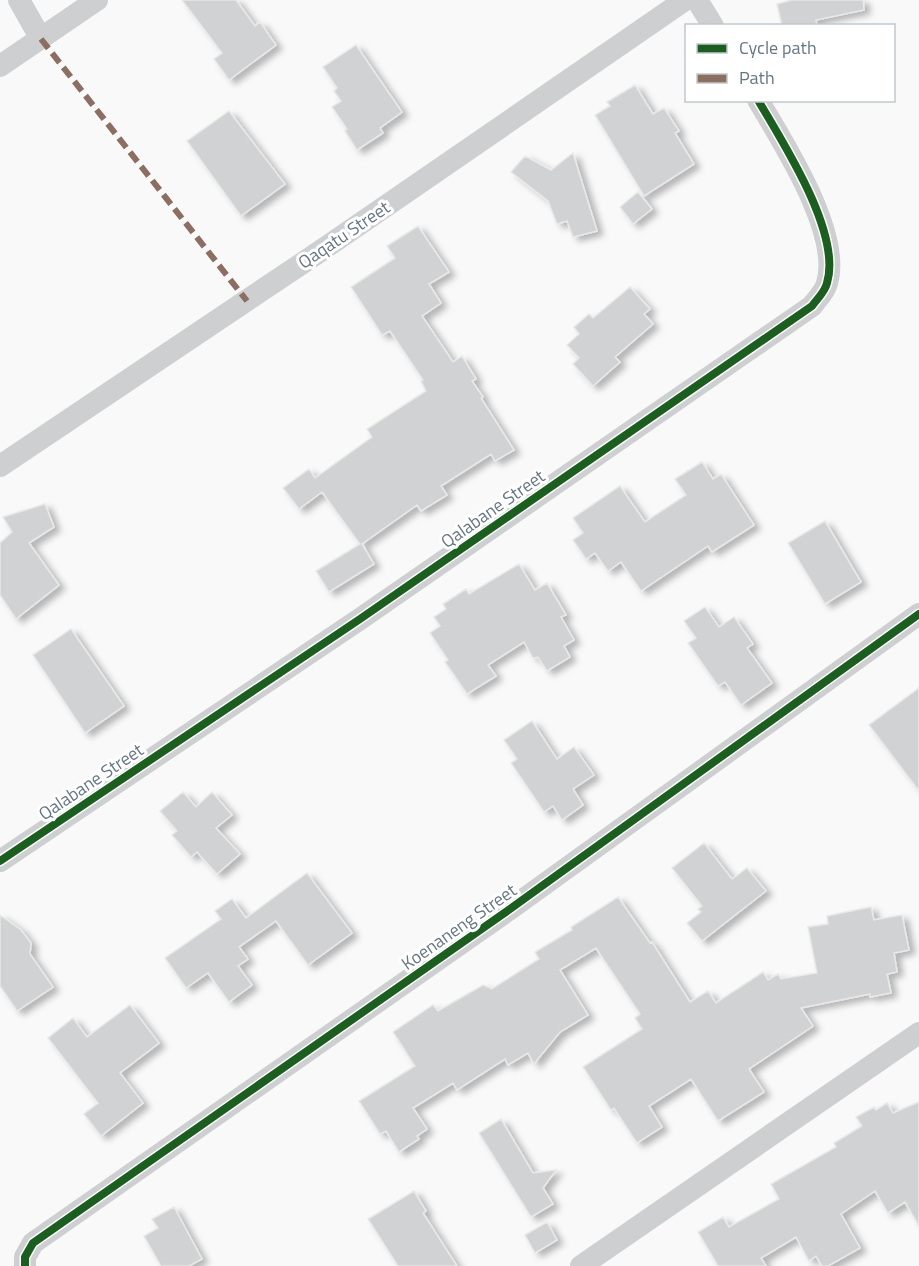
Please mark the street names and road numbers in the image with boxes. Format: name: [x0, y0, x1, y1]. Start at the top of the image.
street label: Qaqatu Street: [292, 193, 396, 275]
street label: Qalabane Street: [435, 462, 551, 555]
street label: Qalabane Street: [33, 736, 149, 827]
street label: Koenaneng Street: [396, 876, 522, 976]

